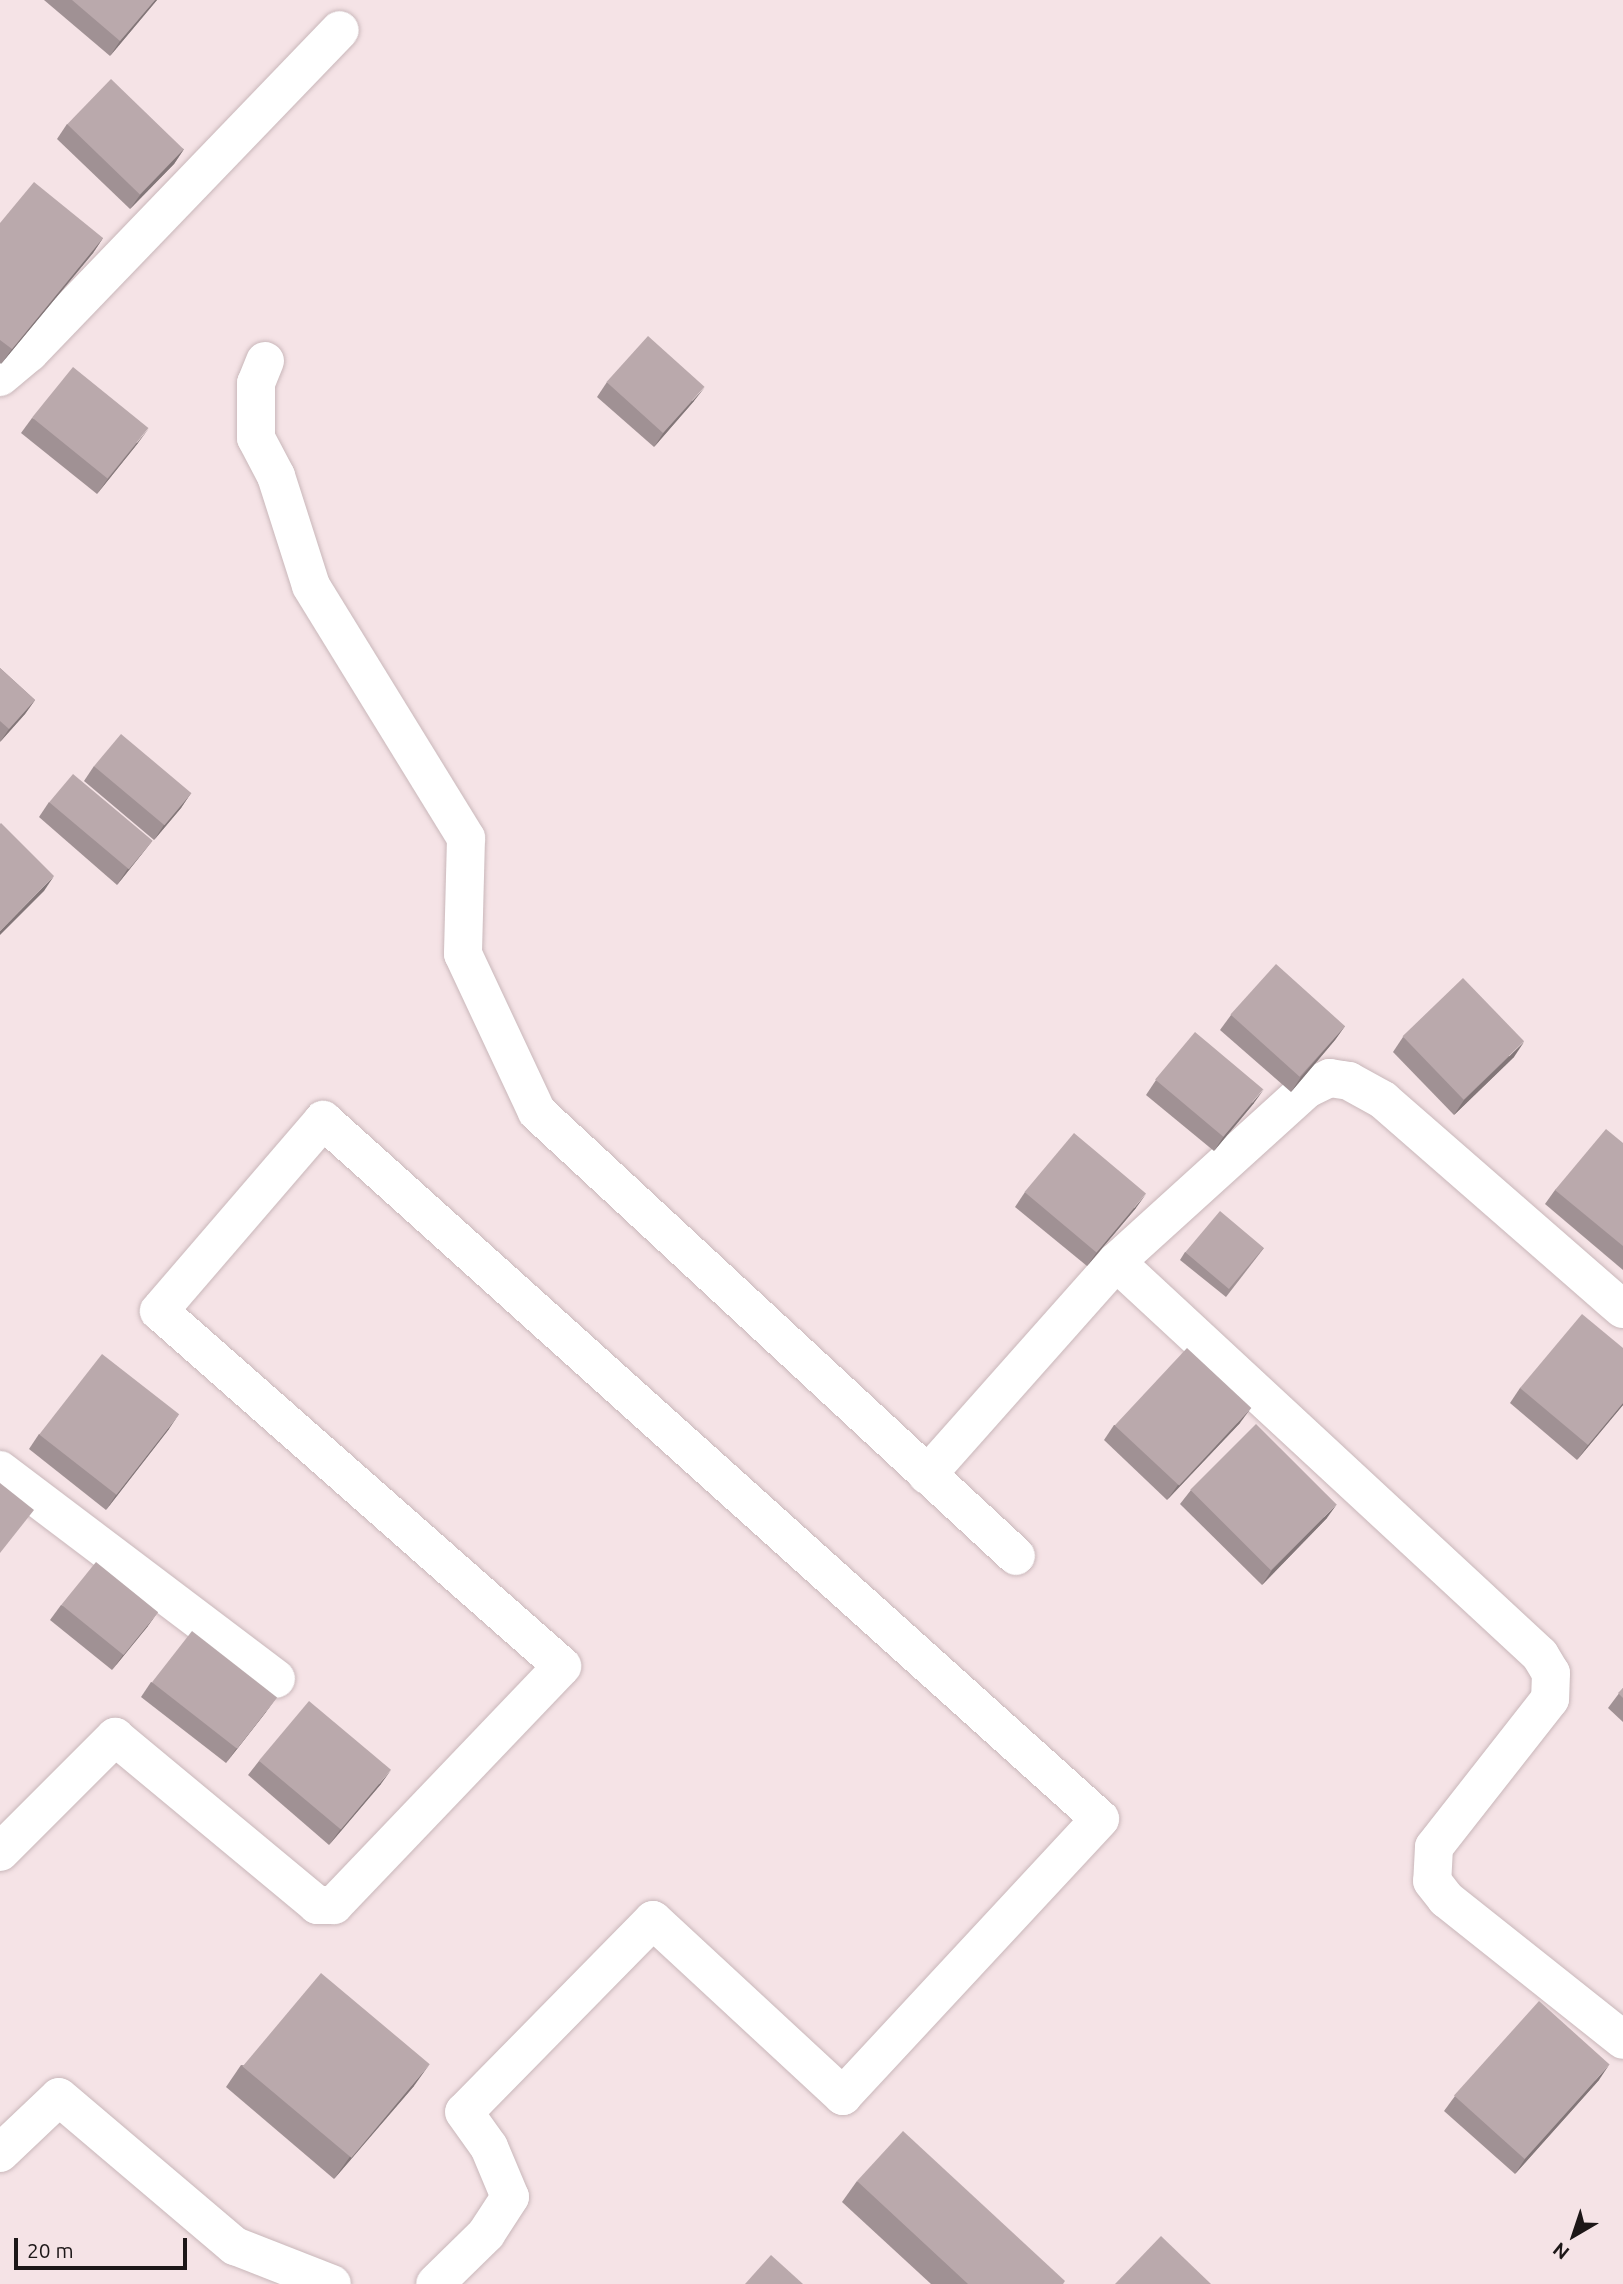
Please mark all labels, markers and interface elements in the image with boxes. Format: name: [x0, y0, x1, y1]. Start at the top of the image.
north arrow: [1539, 2200, 1609, 2270]
scale bar: [18, 2224, 191, 2268]
text: 20 m: [27, 2238, 74, 2262]
text: N: [1548, 2238, 1573, 2264]

